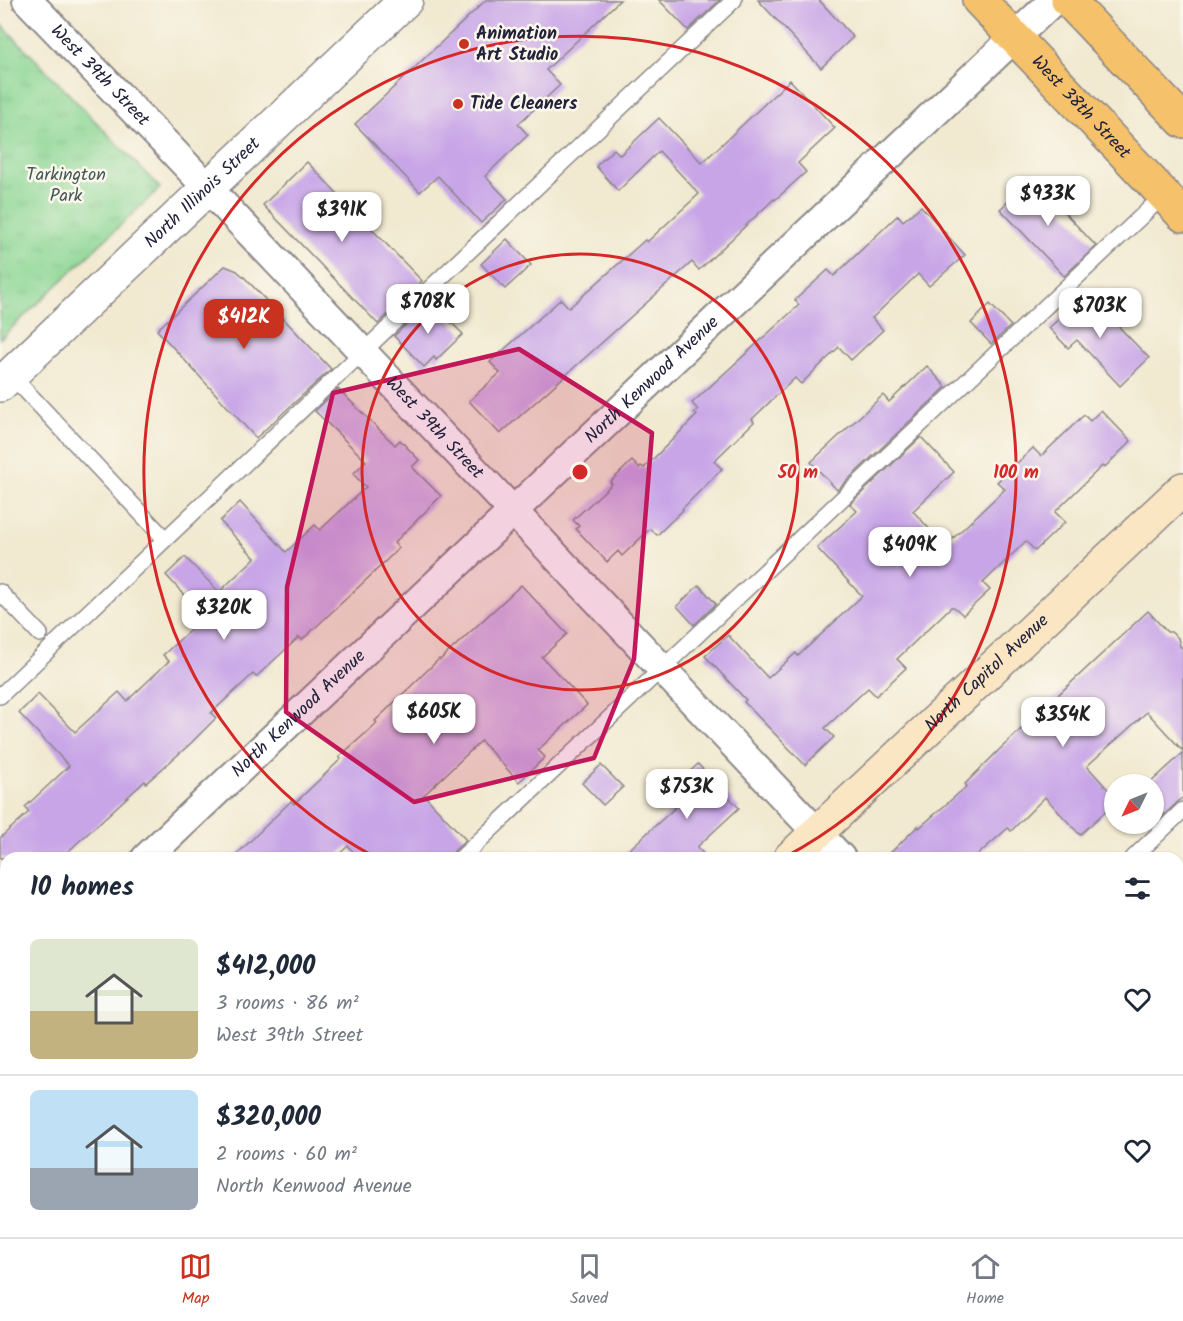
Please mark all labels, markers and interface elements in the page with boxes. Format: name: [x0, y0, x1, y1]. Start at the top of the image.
street label: West 39th Street: [43, 18, 157, 134]
place label: Animation Art Studio: [476, 20, 558, 70]
marker: Animation Art Studio: [457, 37, 471, 51]
street label: West 38th Street: [1024, 49, 1138, 167]
place label: Tide Cleaners: [470, 90, 578, 119]
marker: Tide Cleaners: [451, 97, 465, 111]
street label: North Illinois Street: [137, 130, 268, 256]
park label: Tarkington Park: [26, 161, 106, 211]
pin: $933K: [1006, 176, 1090, 227]
text: $933K: [1020, 179, 1076, 211]
pin: $391K: [300, 192, 384, 243]
text: $391K: [317, 195, 367, 227]
pin: $708K: [386, 284, 470, 335]
text: $708K: [400, 287, 456, 319]
pin: $703K: [1058, 288, 1142, 339]
text: $703K: [1073, 291, 1127, 323]
pin: $412K: [202, 299, 286, 350]
text: $412K: [218, 302, 270, 334]
street label: North Kenwood Avenue: [578, 309, 726, 451]
street label: West 39th Street: [378, 370, 491, 487]
text: 50 m: [777, 459, 818, 488]
text: 100 m: [993, 459, 1039, 488]
centre of rings: [570, 462, 590, 482]
pin: $409K: [868, 527, 952, 578]
text: $409K: [882, 530, 938, 562]
pin: $320K: [182, 590, 266, 641]
text: $320K: [196, 593, 252, 625]
street label: North Capitol Avenue: [918, 607, 1056, 739]
street label: North Kenwood Avenue: [225, 643, 373, 785]
pin: $605K: [392, 694, 476, 745]
text: $605K: [406, 697, 462, 729]
pin: $354K: [1021, 697, 1105, 748]
text: $354K: [1035, 700, 1091, 732]
pin: $753K: [645, 769, 729, 820]
text: $753K: [660, 772, 714, 804]
north arrow: [1104, 774, 1164, 834]
map controls: [1104, 774, 1164, 834]
text: 10 homes: [30, 867, 134, 909]
icon: filters: [1121, 872, 1154, 905]
text: $412,000: [216, 946, 315, 988]
icon: home: [78, 963, 150, 1035]
icon: heart: [1121, 983, 1154, 1016]
text: 3 rooms · 86 m²: [216, 988, 359, 1020]
text: West 39th Street: [216, 1020, 363, 1052]
text: $320,000: [216, 1097, 321, 1139]
icon: home: [78, 1114, 150, 1186]
icon: heart: [1121, 1134, 1154, 1167]
text: 2 rooms · 60 m²: [216, 1139, 357, 1171]
text: North Kenwood Avenue: [216, 1171, 412, 1203]
tab: Map: [179, 1250, 212, 1311]
tab: Saved: [570, 1250, 608, 1311]
tab: Home: [966, 1250, 1004, 1311]

